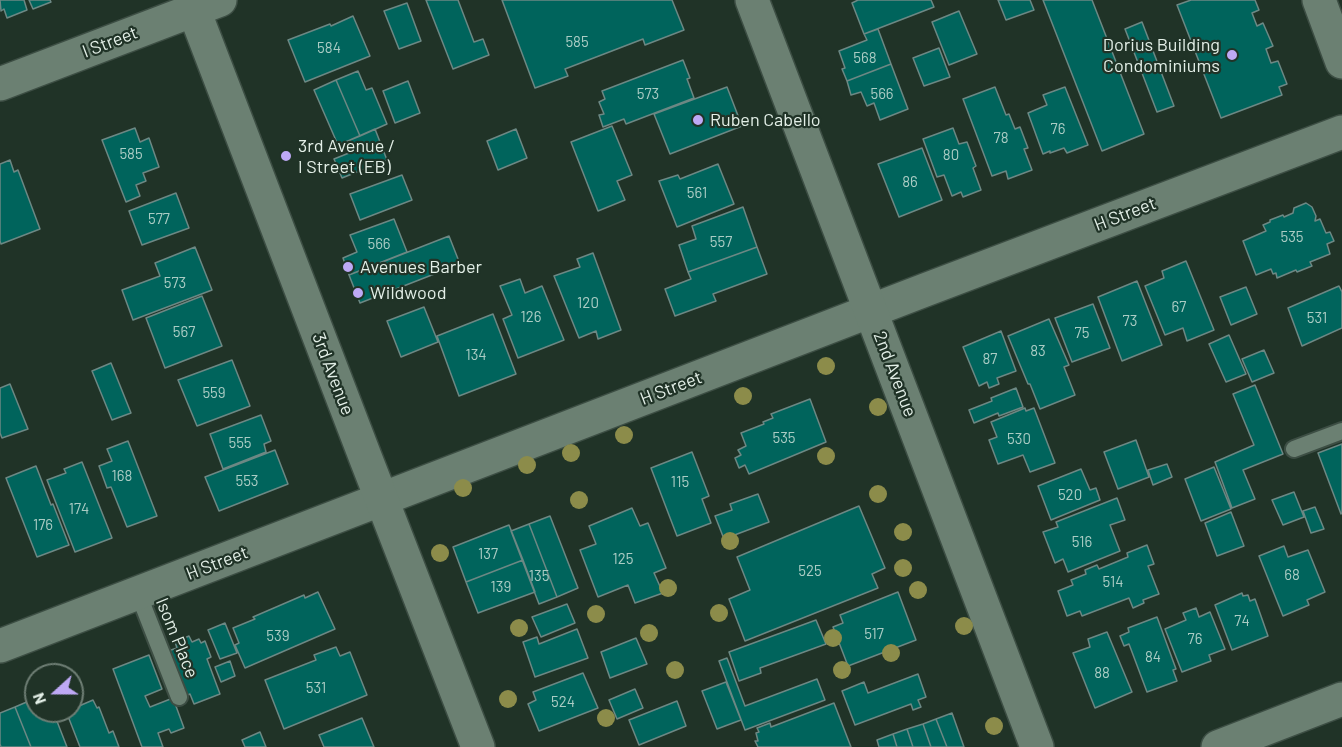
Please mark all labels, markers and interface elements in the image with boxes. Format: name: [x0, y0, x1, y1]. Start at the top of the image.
street label: I Street: [79, 22, 141, 62]
house number: 585: [565, 33, 589, 51]
place label: Dorius Building Condominiums: [1103, 34, 1220, 76]
house number: 584: [317, 39, 341, 57]
marker: Dorius Building Condominiums: [1225, 48, 1239, 62]
house number: 568: [853, 49, 877, 67]
house number: 573: [637, 85, 659, 103]
house number: 566: [870, 85, 894, 103]
place label: Ruben Cabello: [710, 109, 821, 131]
marker: Ruben Cabello: [691, 113, 705, 127]
house number: 76: [1051, 120, 1065, 138]
house number: 78: [994, 129, 1008, 147]
place label: 3rd Avenue / I Street (EB): [298, 135, 395, 178]
house number: 585: [119, 145, 143, 163]
house number: 80: [943, 146, 959, 164]
marker: 3rd Avenue / I Street (EB): [279, 149, 293, 163]
house number: 86: [902, 173, 918, 191]
house number: 561: [687, 184, 707, 202]
street label: H Street: [1091, 192, 1159, 236]
house number: 577: [148, 210, 170, 228]
house number: 535: [1280, 228, 1304, 246]
house number: 557: [710, 233, 732, 251]
house number: 566: [367, 235, 391, 253]
place label: Avenues Barber: [360, 256, 482, 278]
marker: Avenues Barber: [341, 260, 355, 274]
house number: 573: [164, 274, 186, 292]
place label: Wildwood: [370, 282, 446, 304]
marker: Wildwood: [351, 286, 365, 300]
house number: 120: [577, 294, 599, 312]
house number: 67: [1172, 298, 1186, 316]
house number: 126: [520, 308, 542, 326]
house number: 531: [1307, 309, 1327, 327]
house number: 73: [1123, 312, 1137, 330]
house number: 567: [173, 323, 195, 341]
house number: 75: [1075, 324, 1089, 342]
street label: 2nd Avenue: [869, 328, 921, 420]
street label: 3rd Avenue: [307, 330, 359, 418]
house number: 83: [1030, 342, 1046, 360]
house number: 134: [465, 346, 487, 364]
house number: 87: [983, 350, 997, 368]
street label: H Street: [637, 366, 705, 410]
house number: 559: [202, 384, 226, 402]
house number: 535: [772, 429, 796, 447]
house number: 530: [1007, 430, 1031, 448]
house number: 555: [228, 434, 252, 452]
house number: 168: [112, 467, 132, 485]
house number: 553: [235, 472, 259, 490]
house number: 115: [671, 473, 689, 491]
house number: 520: [1058, 486, 1082, 504]
house number: 174: [69, 500, 89, 518]
house number: 176: [33, 516, 53, 534]
house number: 516: [1072, 533, 1092, 551]
street label: H Street: [183, 541, 251, 585]
house number: 137: [478, 545, 498, 563]
house number: 125: [613, 550, 633, 568]
house number: 525: [798, 562, 822, 580]
house number: 68: [1284, 566, 1300, 584]
house number: 135: [529, 567, 549, 585]
house number: 514: [1103, 573, 1123, 591]
house number: 139: [491, 578, 511, 596]
street label: Isom Place: [151, 595, 203, 681]
house number: 74: [1234, 612, 1250, 630]
house number: 517: [864, 625, 884, 643]
house number: 539: [266, 627, 290, 645]
house number: 76: [1188, 630, 1202, 648]
house number: 84: [1145, 648, 1161, 666]
north arrow: [24, 663, 84, 723]
house number: 88: [1094, 664, 1110, 682]
house number: 531: [306, 679, 326, 697]
text: N: [28, 691, 49, 707]
house number: 524: [551, 693, 575, 711]

